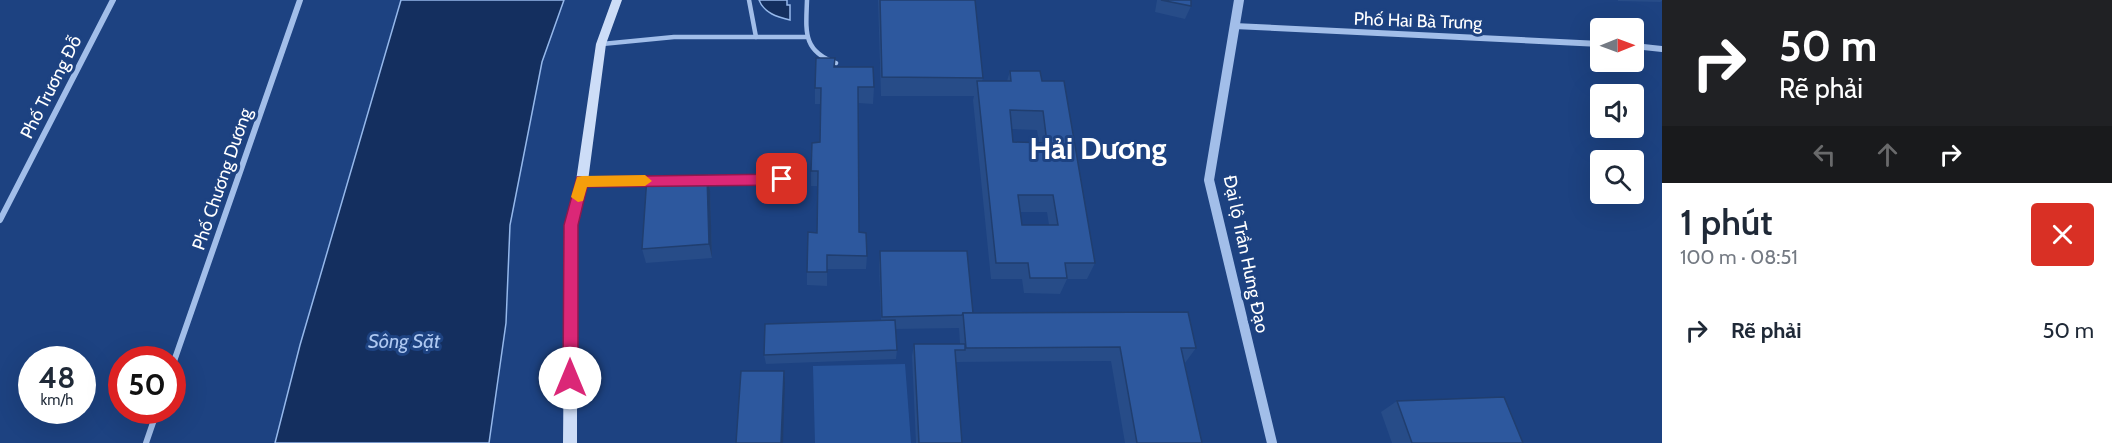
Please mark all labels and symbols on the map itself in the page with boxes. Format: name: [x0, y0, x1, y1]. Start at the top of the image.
street label: Phố Hai Bà Trưng: [1353, 8, 1484, 34]
north arrow: [1590, 18, 1644, 72]
street label: Phố Trương Đỗ: [16, 32, 87, 142]
street label: Phố Chương Dương: [187, 104, 257, 253]
district label: Hải Dương: [1029, 130, 1167, 167]
pin: [756, 153, 807, 204]
street label: Đại lộ Trần Hưng Đạo: [1219, 173, 1273, 335]
water label: Sông Sặt: [368, 329, 441, 353]
speed limit sign: 50: [108, 346, 186, 424]
position arrow: [538, 346, 602, 410]

